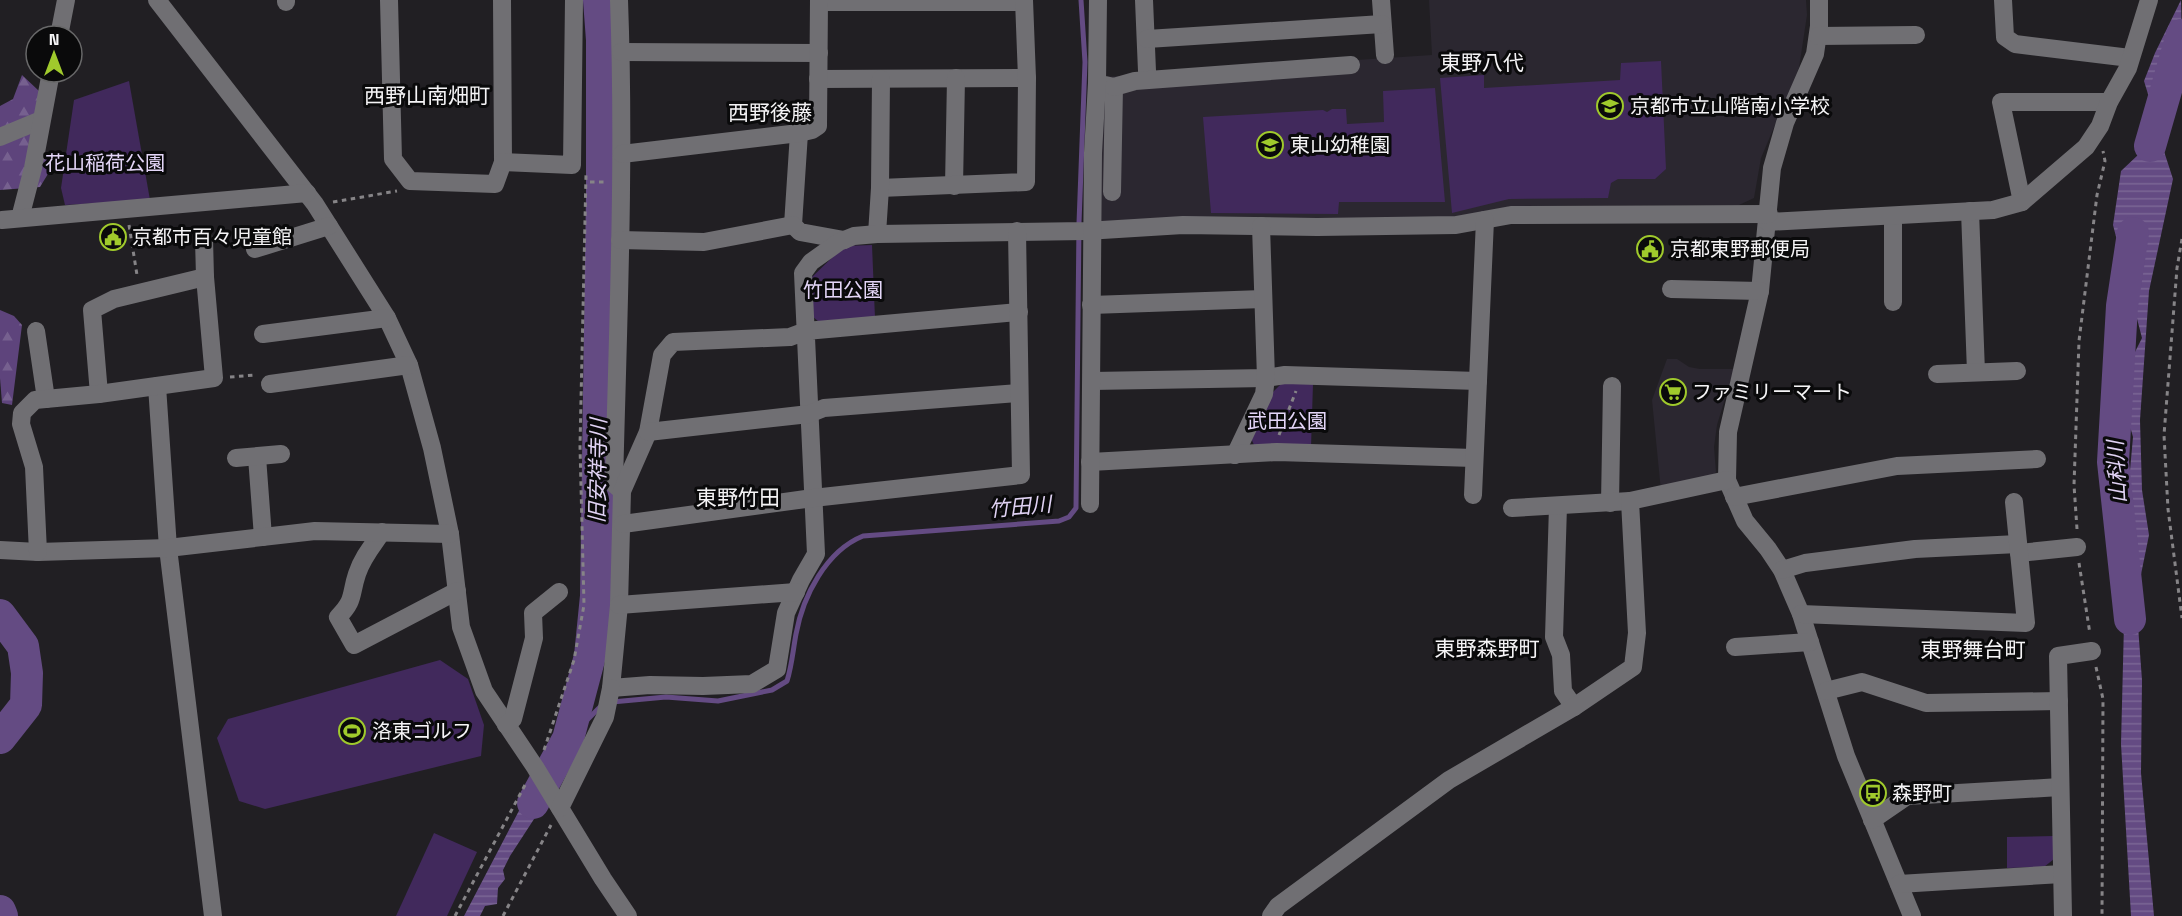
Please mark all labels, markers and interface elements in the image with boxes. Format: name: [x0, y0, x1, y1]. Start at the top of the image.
north arrow: [24, 24, 84, 84]
text: N: [49, 29, 59, 50]
district label: 東野八代: [1440, 49, 1524, 76]
district label: 西野山南畑町: [364, 82, 490, 109]
school or university icon: 京都市立山階南小学校: [1595, 91, 1625, 121]
place label: 京都市立山階南小学校: [1630, 93, 1830, 119]
district label: 西野後藤: [728, 99, 812, 126]
school or university icon: 東山幼稚園: [1255, 130, 1285, 160]
place label: 東山幼稚園: [1290, 132, 1390, 158]
park label: 花山稲荷公園: [45, 150, 165, 176]
public building icon: 京都市百々児童館: [98, 222, 128, 252]
place label: 京都市百々児童館: [132, 224, 292, 250]
public building icon: 京都東野郵便局: [1635, 234, 1665, 264]
place label: 京都東野郵便局: [1670, 236, 1810, 262]
park label: 竹田公園: [803, 277, 883, 303]
supermarket icon: ファミリーマート: [1658, 377, 1688, 407]
place label: ファミリーマート: [1692, 379, 1852, 405]
park label: 武田公園: [1247, 408, 1327, 434]
water label: 旧安祥寺川: [583, 416, 612, 524]
water label: 山科川: [2101, 438, 2132, 504]
district label: 東野竹田: [696, 484, 780, 511]
water label: 竹田川: [987, 490, 1055, 523]
district label: 東野森野町: [1435, 635, 1540, 662]
district label: 東野舞台町: [1921, 636, 2026, 663]
sports icon: 洛東ゴルフ: [337, 716, 367, 746]
place label: 洛東ゴルフ: [372, 718, 472, 744]
bus stop icon: 森野町: [1858, 778, 1888, 808]
place label: 森野町: [1892, 780, 1952, 806]

